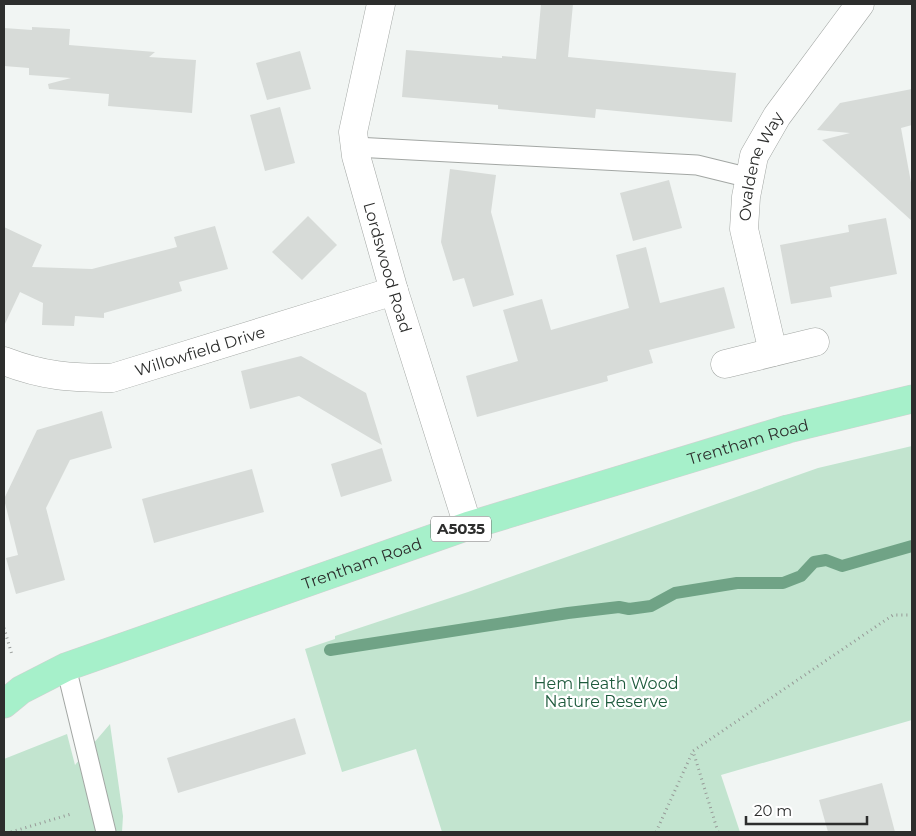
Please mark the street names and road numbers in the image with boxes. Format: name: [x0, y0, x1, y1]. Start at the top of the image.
street label: Ovaldene Way: [736, 108, 788, 222]
street label: Lordswood Road: [359, 200, 416, 335]
street label: Willowfield Drive: [133, 322, 267, 380]
street label: Trentham Road: [685, 415, 811, 469]
road number: A5035: [431, 516, 491, 542]
street label: Trentham Road: [300, 534, 424, 593]

